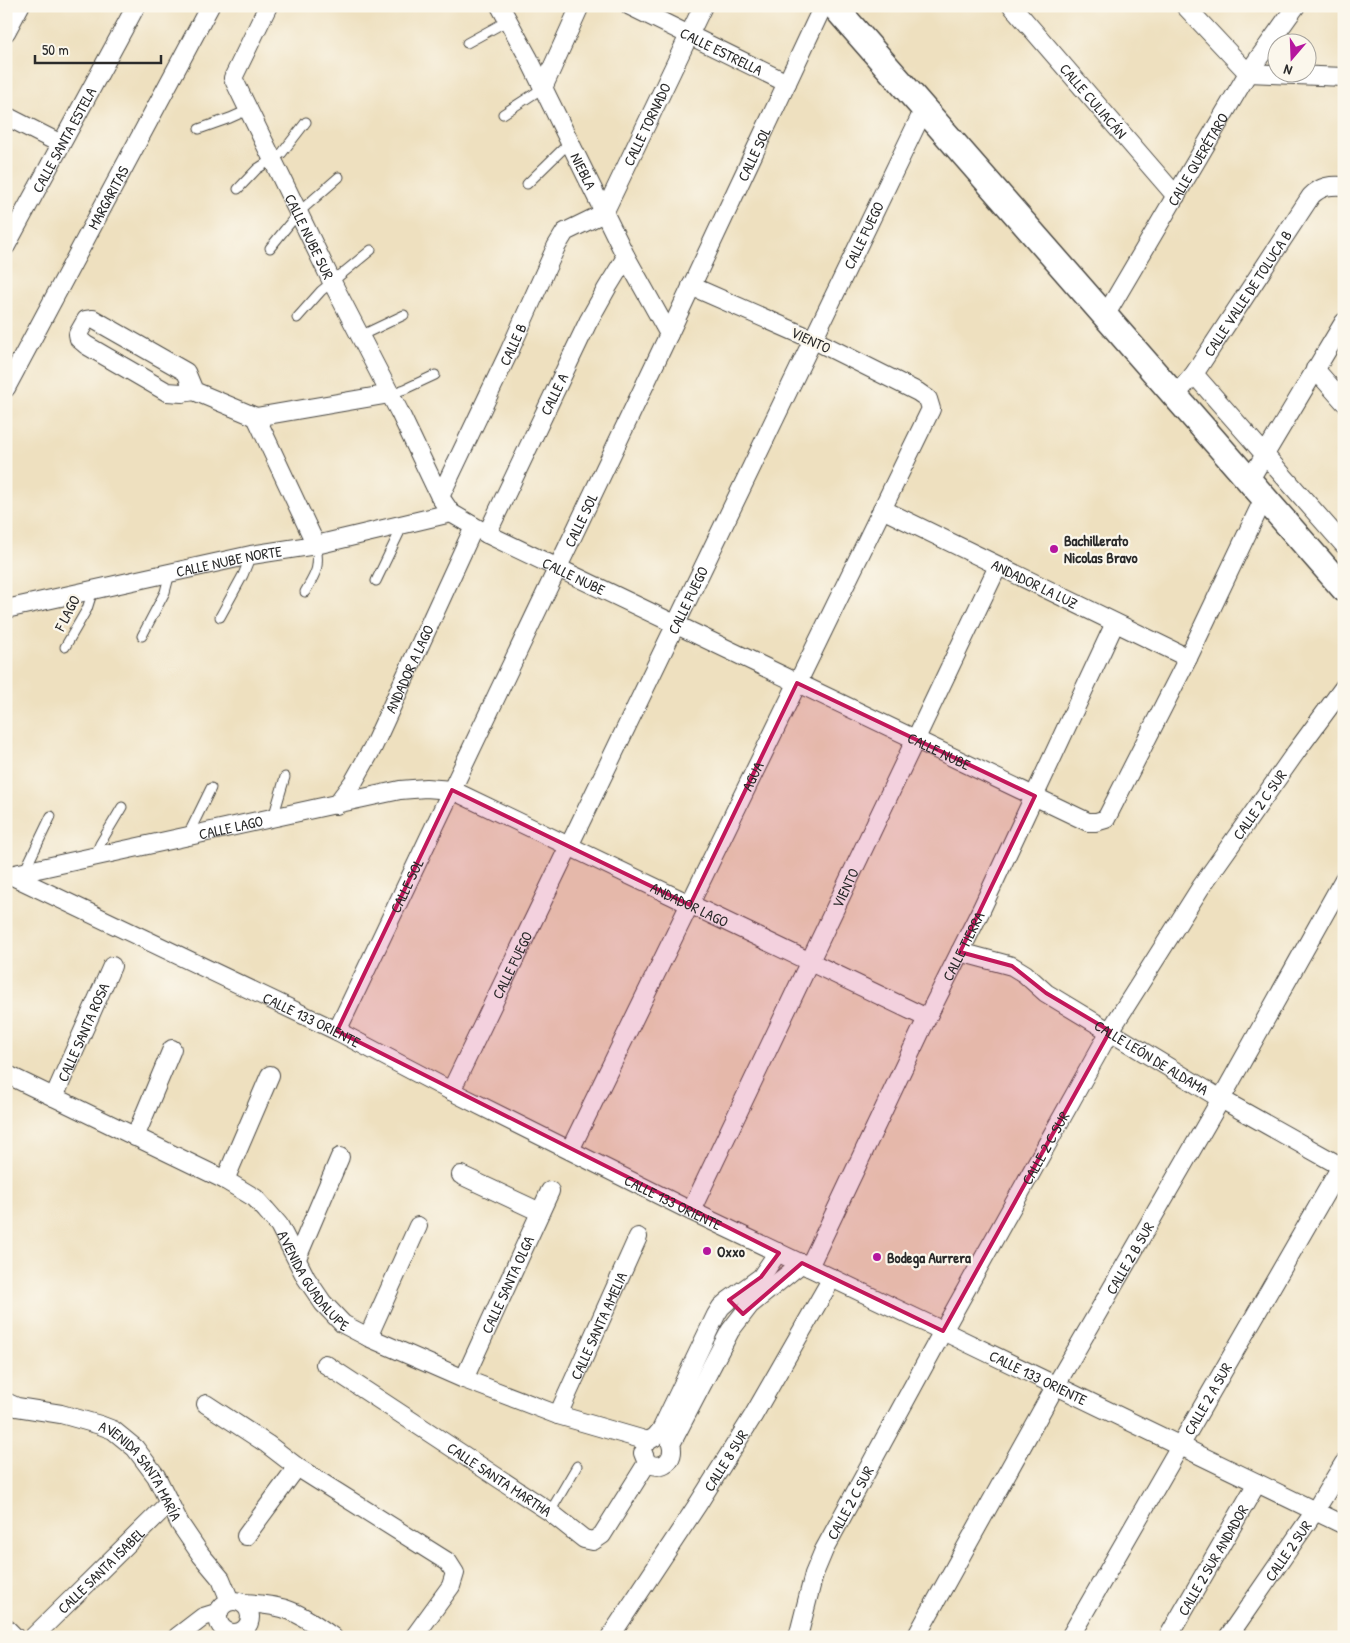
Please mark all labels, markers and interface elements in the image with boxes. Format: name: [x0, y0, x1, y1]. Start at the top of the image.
street label: CALLE ESTRELLA: [677, 22, 767, 80]
scale bar: [35, 32, 161, 64]
north arrow: [1268, 32, 1318, 82]
text: 50 m: [42, 39, 69, 60]
street label: CALLE CULIACÁN: [1055, 58, 1132, 143]
text: N: [1280, 60, 1294, 81]
street label: CALLE TORNADO: [618, 79, 675, 169]
street label: CALLE SANTA ESTELA: [27, 83, 101, 196]
street label: CALLE QUERÉTARO: [1162, 109, 1233, 210]
street label: CALLE SOL: [732, 123, 775, 184]
street label: NIEBLA: [566, 149, 602, 193]
street label: MARGARITAS: [82, 162, 133, 233]
street label: CALLE NUBE SUR: [280, 190, 340, 283]
street label: CALLE FUEGO: [838, 198, 889, 273]
street label: CALLE VALLE DE TOLUCA B: [1198, 226, 1296, 360]
street label: CALLE B: [494, 320, 531, 369]
street label: VIENTO: [788, 322, 834, 358]
street label: CALLE A: [535, 369, 573, 419]
street label: CALLE SOL: [559, 489, 602, 551]
place label: Bachillerato Nicolas Bravo: [1064, 530, 1138, 568]
street label: CALLE NUBE NORTE: [174, 540, 284, 582]
marker: Bachillerato Nicolas Bravo: [1048, 543, 1060, 555]
street label: CALLE NUBE: [539, 552, 609, 600]
street label: ANDADOR LA LUZ: [988, 554, 1082, 613]
street label: CALLE FUEGO: [662, 563, 713, 637]
street label: F LAGO: [49, 592, 85, 635]
street label: ANDADOR A LAGO: [380, 621, 438, 716]
street label: CALLE NUBE: [904, 727, 974, 775]
street label: AGUA: [736, 757, 769, 794]
street label: CALLE 2 C SUR: [1227, 765, 1291, 844]
street label: CALLE LAGO: [197, 810, 265, 844]
street label: CALLE SOL: [384, 855, 428, 916]
street label: VIENTO: [826, 864, 863, 911]
street label: ANDADOR LAGO: [647, 876, 732, 932]
street label: CALLE TIERRA: [937, 907, 989, 984]
street label: CALLE FUEGO: [486, 927, 537, 1002]
street label: CALLE SANTA ROSA: [52, 979, 114, 1085]
street label: CALLE 133 ORIENTE: [259, 987, 365, 1052]
street label: CALLE LEÓN DE ALDAMA: [1091, 1014, 1213, 1100]
street label: CALLE 2 C SUR: [1016, 1107, 1074, 1188]
street label: CALLE 133 ORIENTE: [621, 1169, 726, 1235]
street label: CALLE 2 B SUR: [1100, 1218, 1159, 1298]
street label: AVENIDA GUADALUPE: [273, 1227, 353, 1336]
street label: CALLE SANTA OLGA: [476, 1232, 539, 1337]
place label: Oxxo: [717, 1241, 745, 1262]
marker: Oxxo: [701, 1245, 713, 1257]
place label: Bodega Aurrera: [887, 1247, 971, 1269]
marker: Bodega Aurrera: [871, 1251, 883, 1263]
street label: CALLE SANTA AMELIA: [565, 1268, 632, 1383]
street label: CALLE 133 ORIENTE: [986, 1345, 1091, 1410]
street label: CALLE 2 A SUR: [1178, 1359, 1236, 1439]
street label: AVENIDA SANTA MARÍA: [96, 1415, 187, 1525]
street label: CALLE 8 SUR: [698, 1425, 753, 1495]
street label: CALLE SANTA MARTHA: [443, 1437, 557, 1521]
street label: CALLE 2 C SUR: [821, 1462, 878, 1543]
street label: CALLE 2 SUR ANDADOR: [1172, 1500, 1253, 1619]
street label: CALLE 2 SUR: [1259, 1516, 1316, 1585]
street label: CALLE SANTA ISABEL: [53, 1522, 149, 1618]

